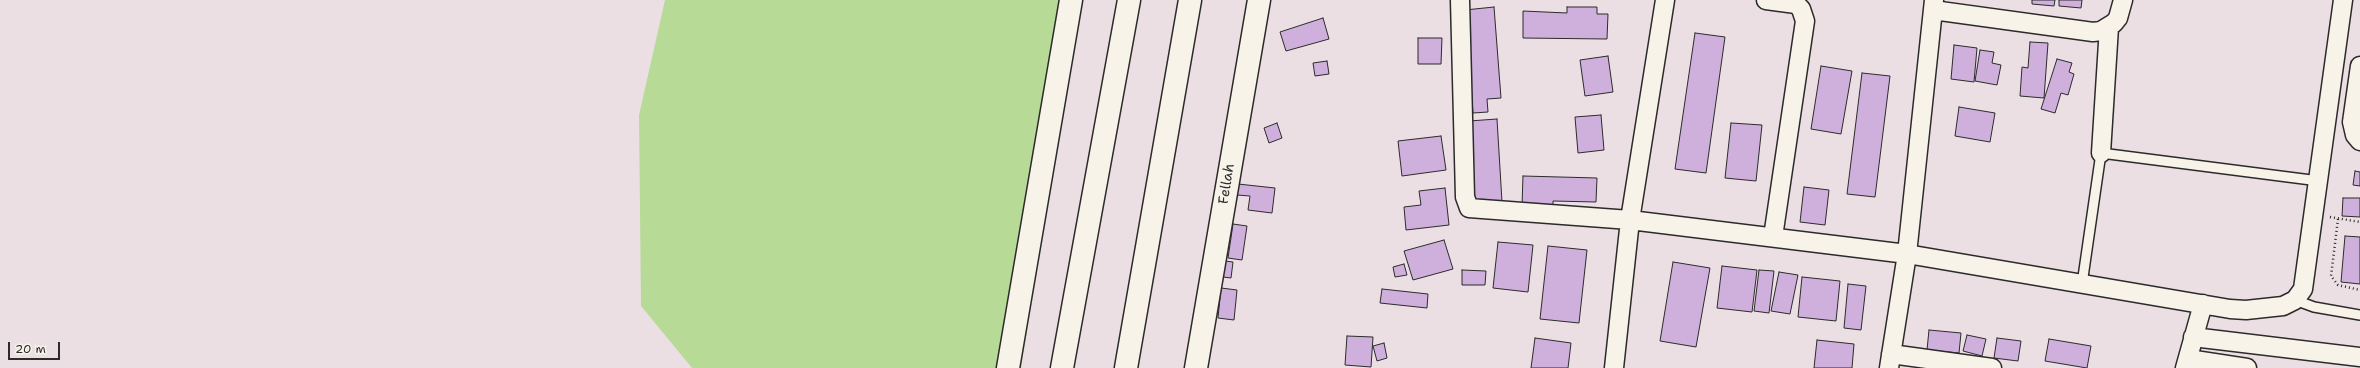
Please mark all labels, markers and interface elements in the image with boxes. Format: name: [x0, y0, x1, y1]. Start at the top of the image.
street label: Fellah: [1216, 163, 1238, 205]
scale bar: [10, 334, 62, 360]
text: 20 m: [15, 341, 46, 357]

